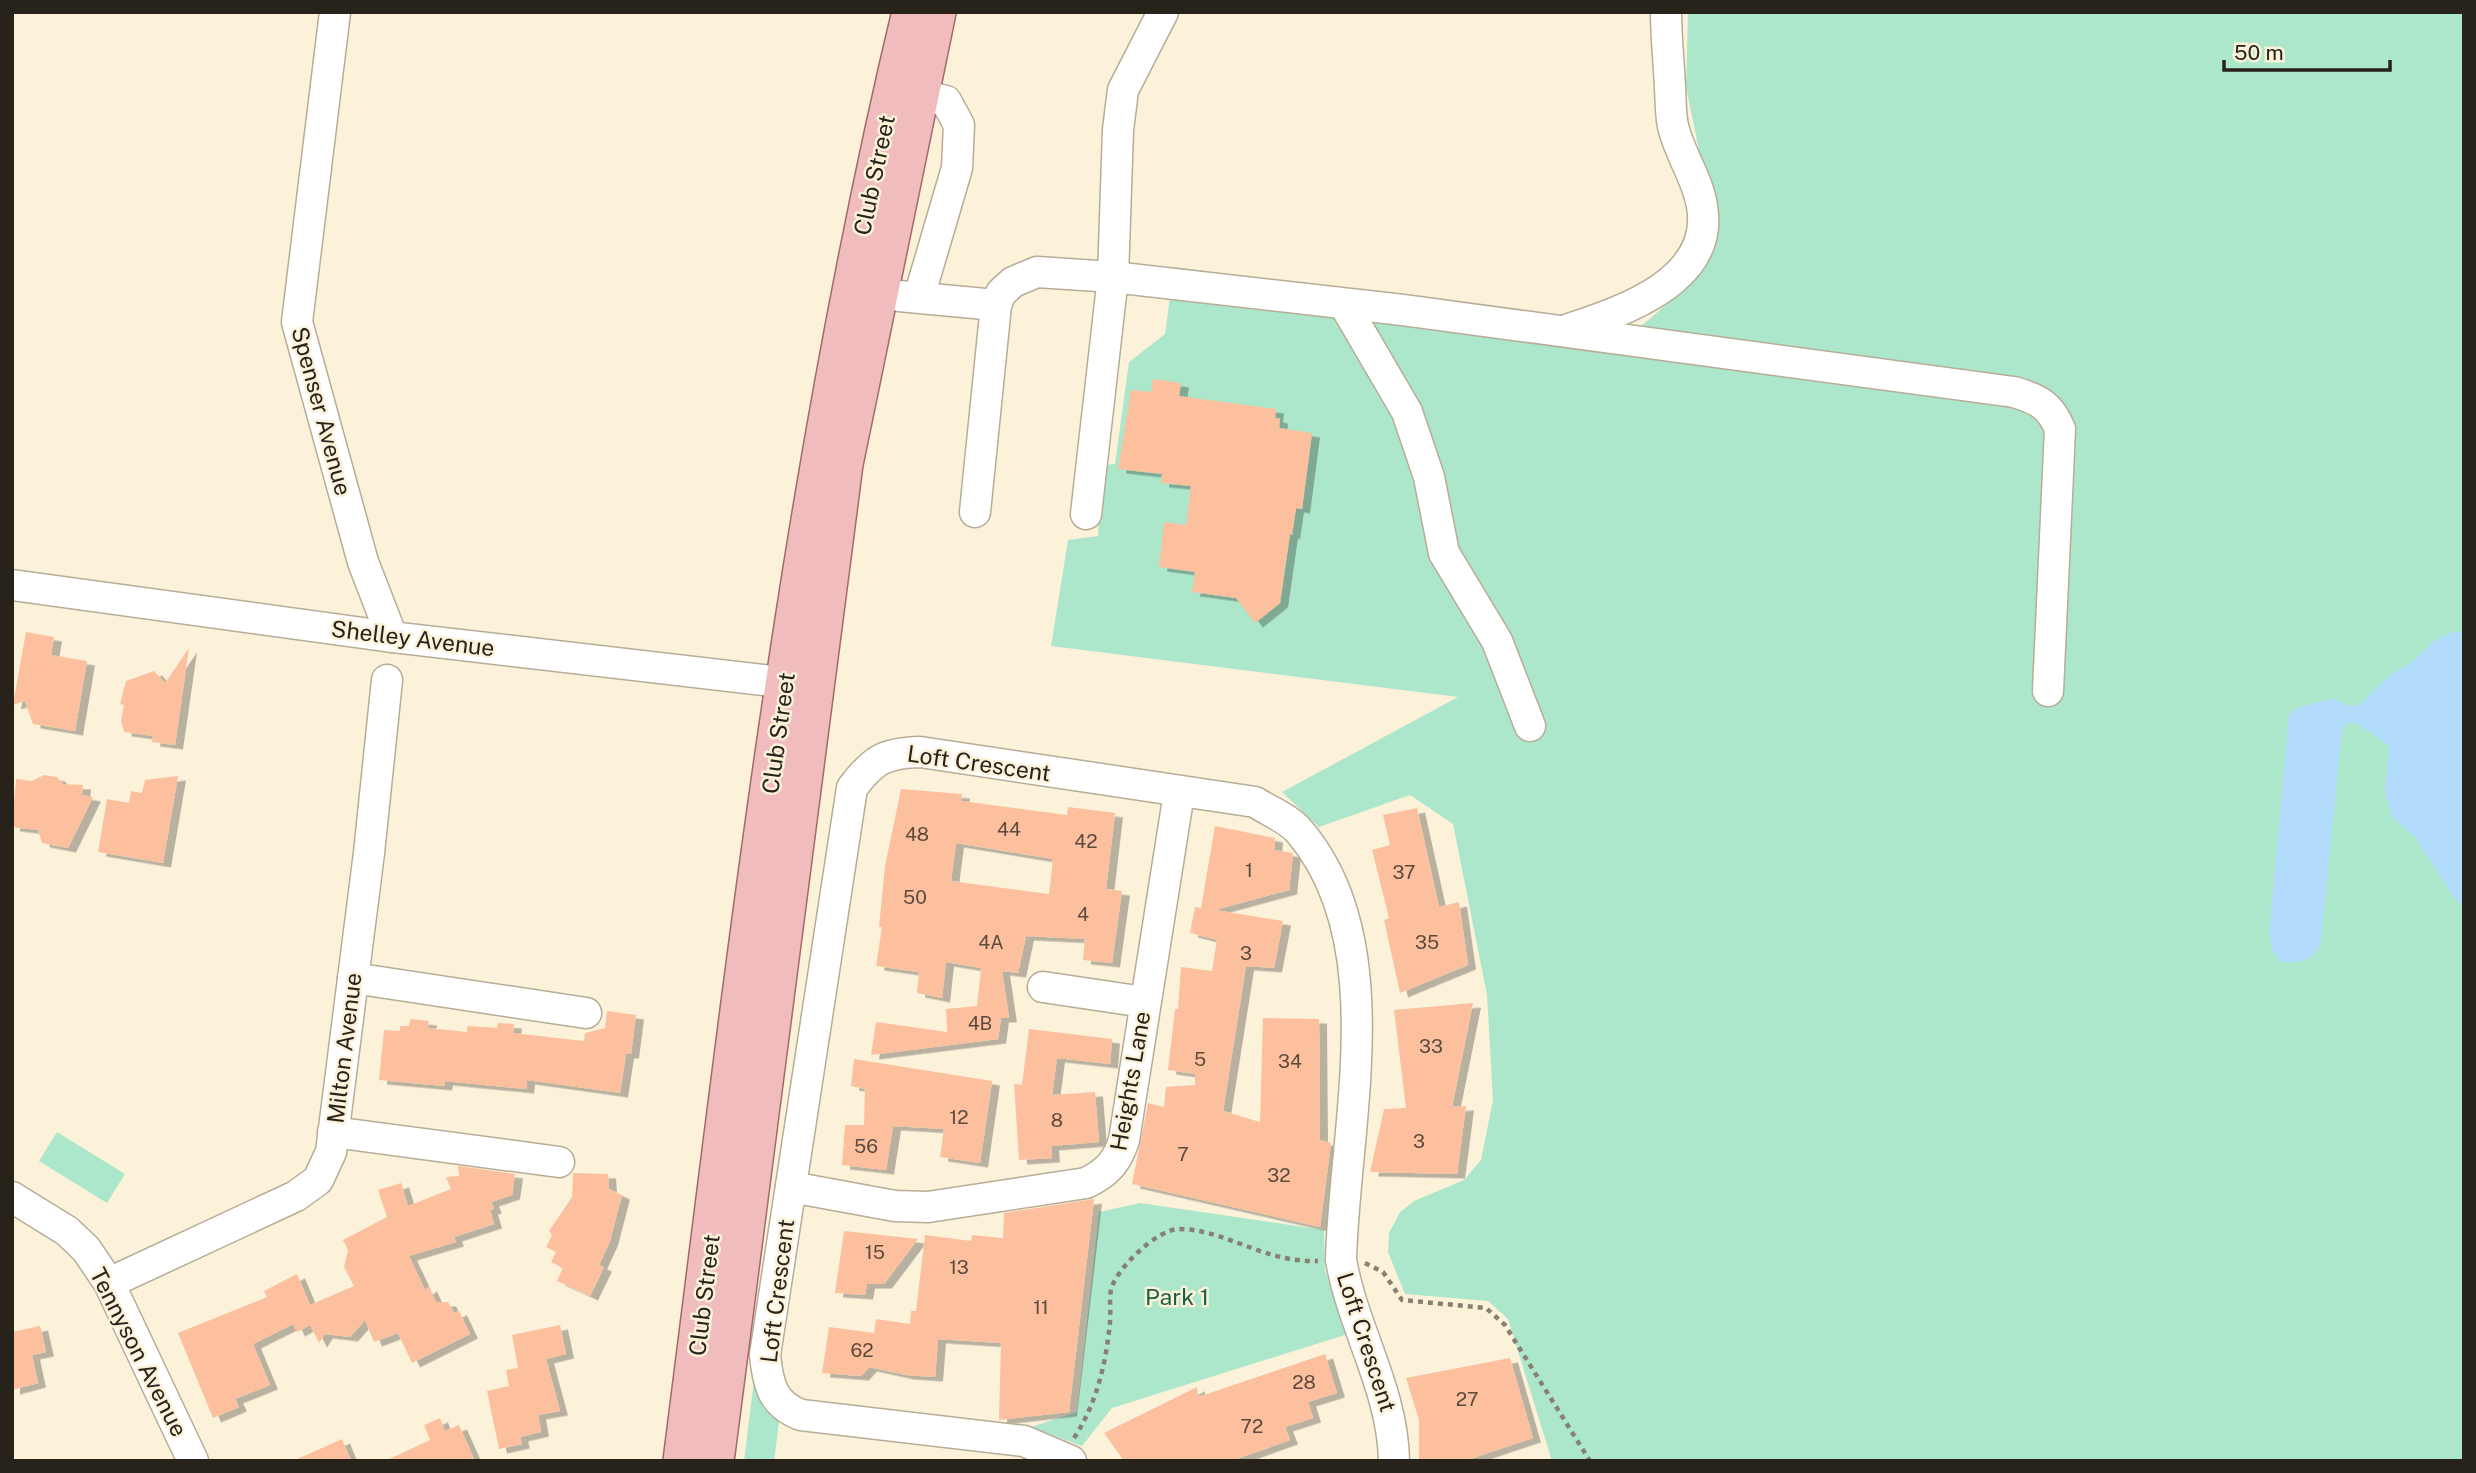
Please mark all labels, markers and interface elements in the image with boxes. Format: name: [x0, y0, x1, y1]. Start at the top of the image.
scale bar: [2224, 28, 2390, 72]
text: 50 m: [2234, 40, 2284, 65]
street label: Club Street: [848, 112, 900, 238]
street label: Spenser Avenue: [287, 324, 357, 498]
street label: Shelley Avenue: [330, 615, 496, 661]
street label: Club Street: [756, 671, 800, 795]
street label: Loft Crescent: [905, 740, 1053, 786]
house number: 44: [997, 818, 1021, 840]
house number: 48: [905, 823, 929, 845]
house number: 42: [1074, 830, 1098, 852]
house number: 1: [1245, 859, 1253, 881]
house number: 37: [1392, 861, 1416, 883]
house number: 50: [903, 886, 927, 908]
house number: 4: [1077, 903, 1089, 925]
house number: 4A: [978, 931, 1004, 953]
house number: 35: [1415, 931, 1439, 953]
house number: 3: [1240, 942, 1252, 964]
street label: Milton Avenue: [321, 971, 367, 1125]
street label: Heights Lane: [1104, 1009, 1156, 1153]
house number: 4B: [968, 1012, 992, 1034]
house number: 33: [1419, 1035, 1443, 1057]
house number: 5: [1194, 1048, 1206, 1070]
house number: 34: [1278, 1050, 1302, 1072]
house number: 12: [949, 1106, 969, 1128]
house number: 8: [1051, 1109, 1063, 1131]
house number: 3: [1413, 1130, 1425, 1152]
house number: 56: [854, 1135, 878, 1157]
house number: 7: [1177, 1143, 1189, 1165]
house number: 32: [1267, 1164, 1291, 1186]
street label: Loft Crescent: [755, 1218, 799, 1364]
street label: Club Street: [683, 1233, 725, 1357]
house number: 15: [865, 1241, 885, 1263]
house number: 13: [949, 1256, 969, 1278]
street label: Tennyson Avenue: [85, 1263, 193, 1441]
street label: Loft Crescent: [1332, 1269, 1402, 1415]
park label: Park 1: [1145, 1283, 1209, 1310]
house number: 11: [1033, 1296, 1049, 1318]
house number: 62: [850, 1339, 874, 1361]
house number: 28: [1292, 1371, 1316, 1393]
house number: 27: [1456, 1388, 1478, 1410]
house number: 72: [1241, 1415, 1263, 1437]

